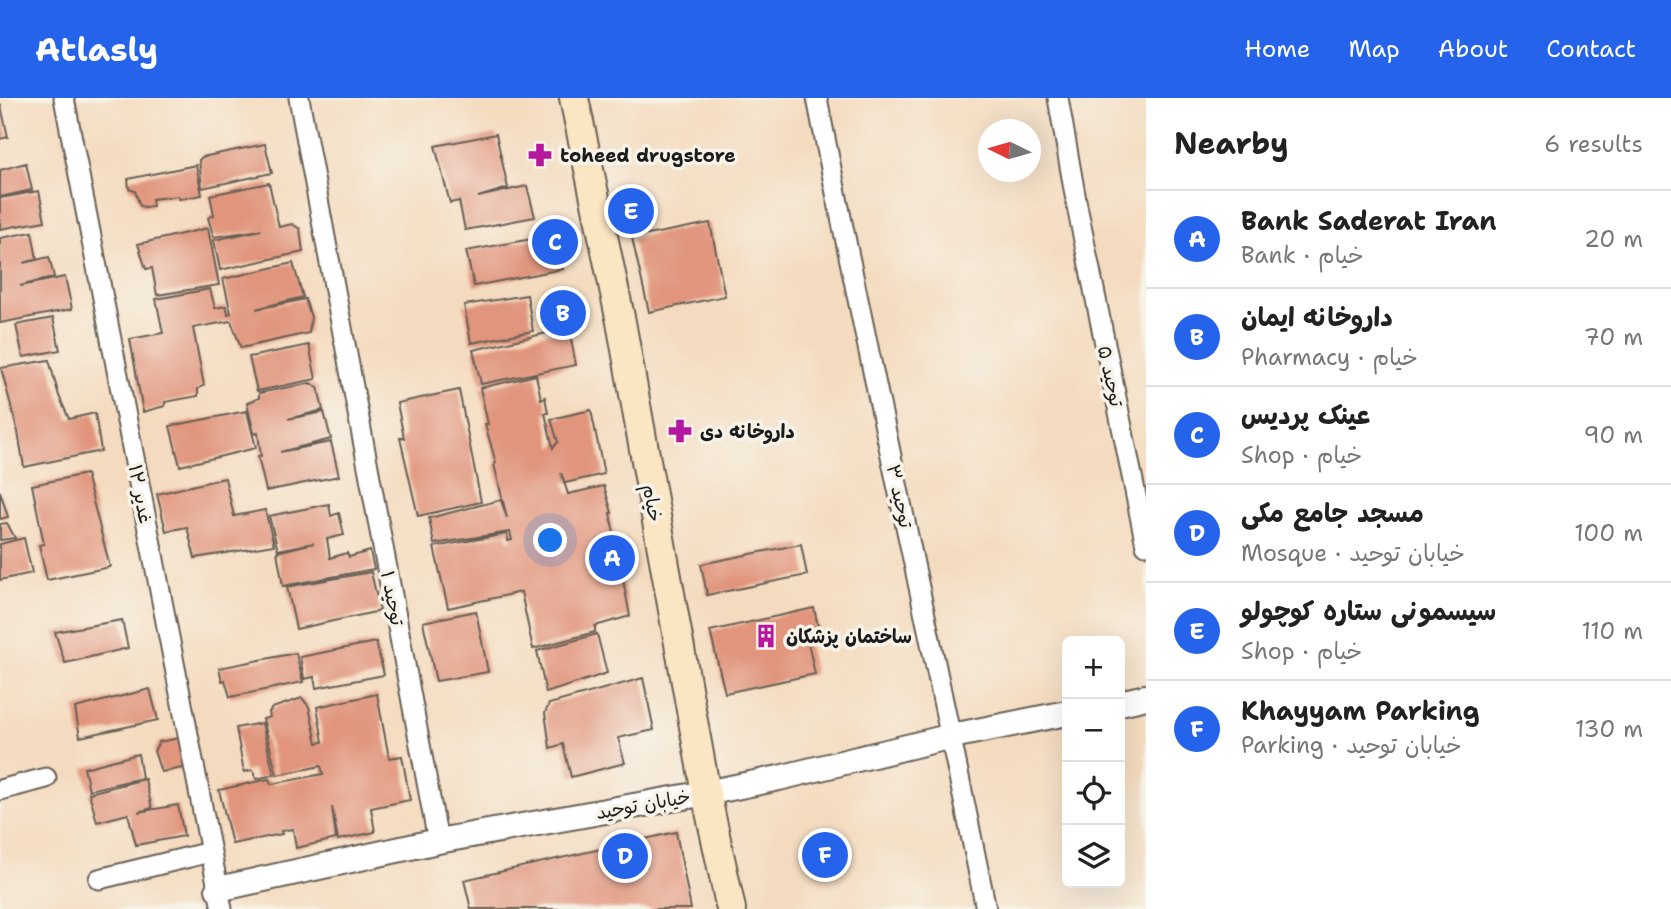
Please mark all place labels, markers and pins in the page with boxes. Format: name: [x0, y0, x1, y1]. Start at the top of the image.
pharmacy icon: toheed drugstore: [526, 141, 554, 169]
place label: toheed drugstore: [560, 143, 736, 168]
pin: E: [608, 185, 654, 237]
pin: C: [532, 216, 578, 268]
pin: B: [540, 287, 586, 339]
pharmacy icon: داروخانه دی: [666, 417, 694, 445]
place label: داروخانه دی: [700, 419, 795, 445]
pin: A: [589, 532, 635, 584]
building icon: ساختمان پزشکان: [752, 622, 780, 650]
place label: ساختمان پزشکان: [786, 624, 912, 649]
pin: F: [802, 829, 848, 881]
pin: D: [602, 830, 648, 882]

